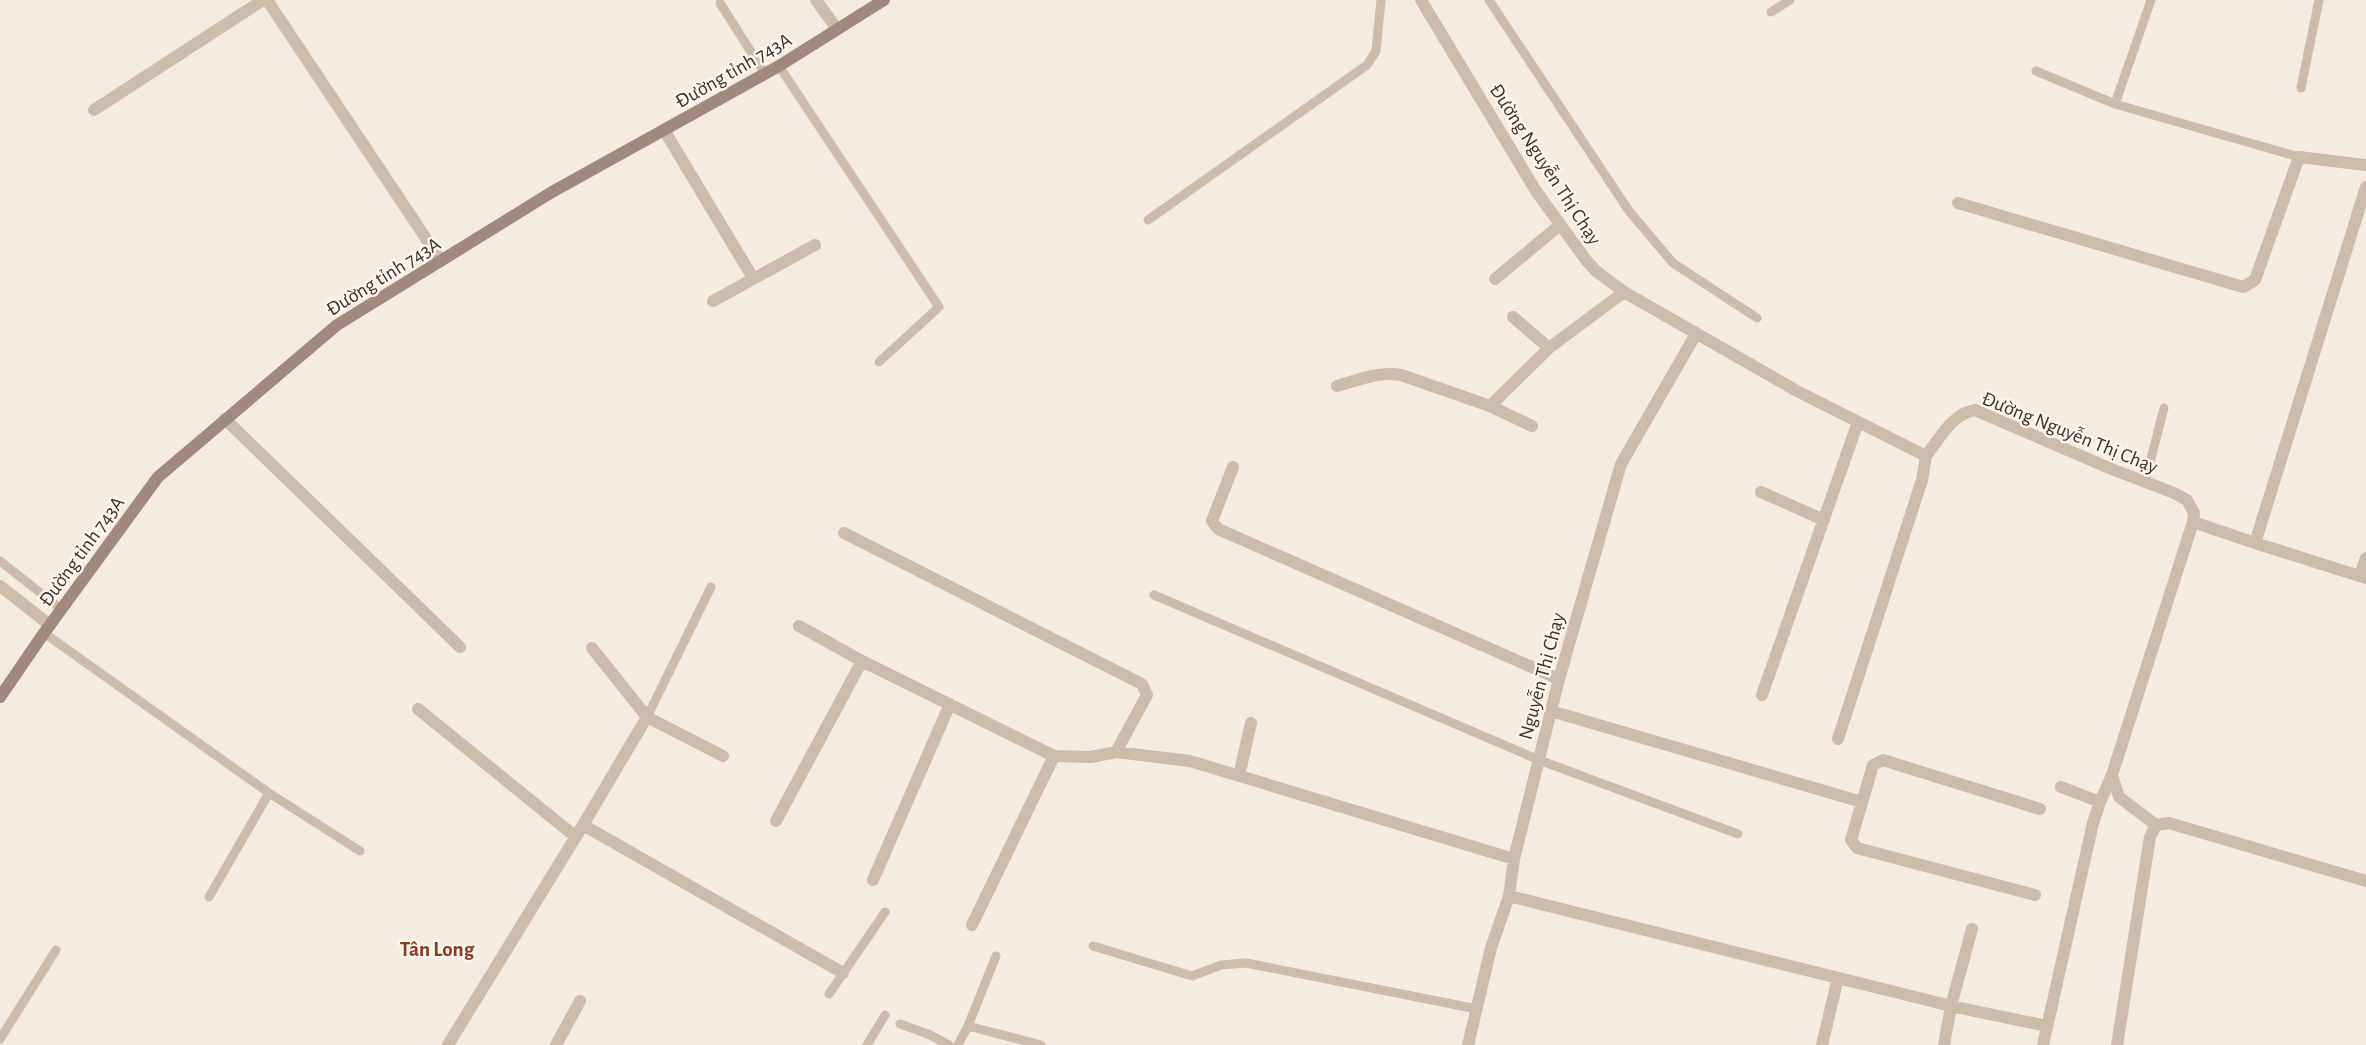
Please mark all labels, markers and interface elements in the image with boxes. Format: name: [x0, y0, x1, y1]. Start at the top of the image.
street label: Đường tỉnh 743A: [672, 29, 795, 112]
street label: Đường Nguyễn Thị Chạy: [1486, 80, 1605, 249]
street label: Đường tỉnh 743A: [323, 234, 444, 320]
street label: Đường Nguyễn Thị Chạy: [1979, 389, 2161, 478]
street label: Đường tỉnh 743A: [35, 493, 128, 610]
street label: Nguyễn Thị Chạy: [1515, 610, 1569, 742]
district label: Tân Long: [400, 939, 475, 960]

